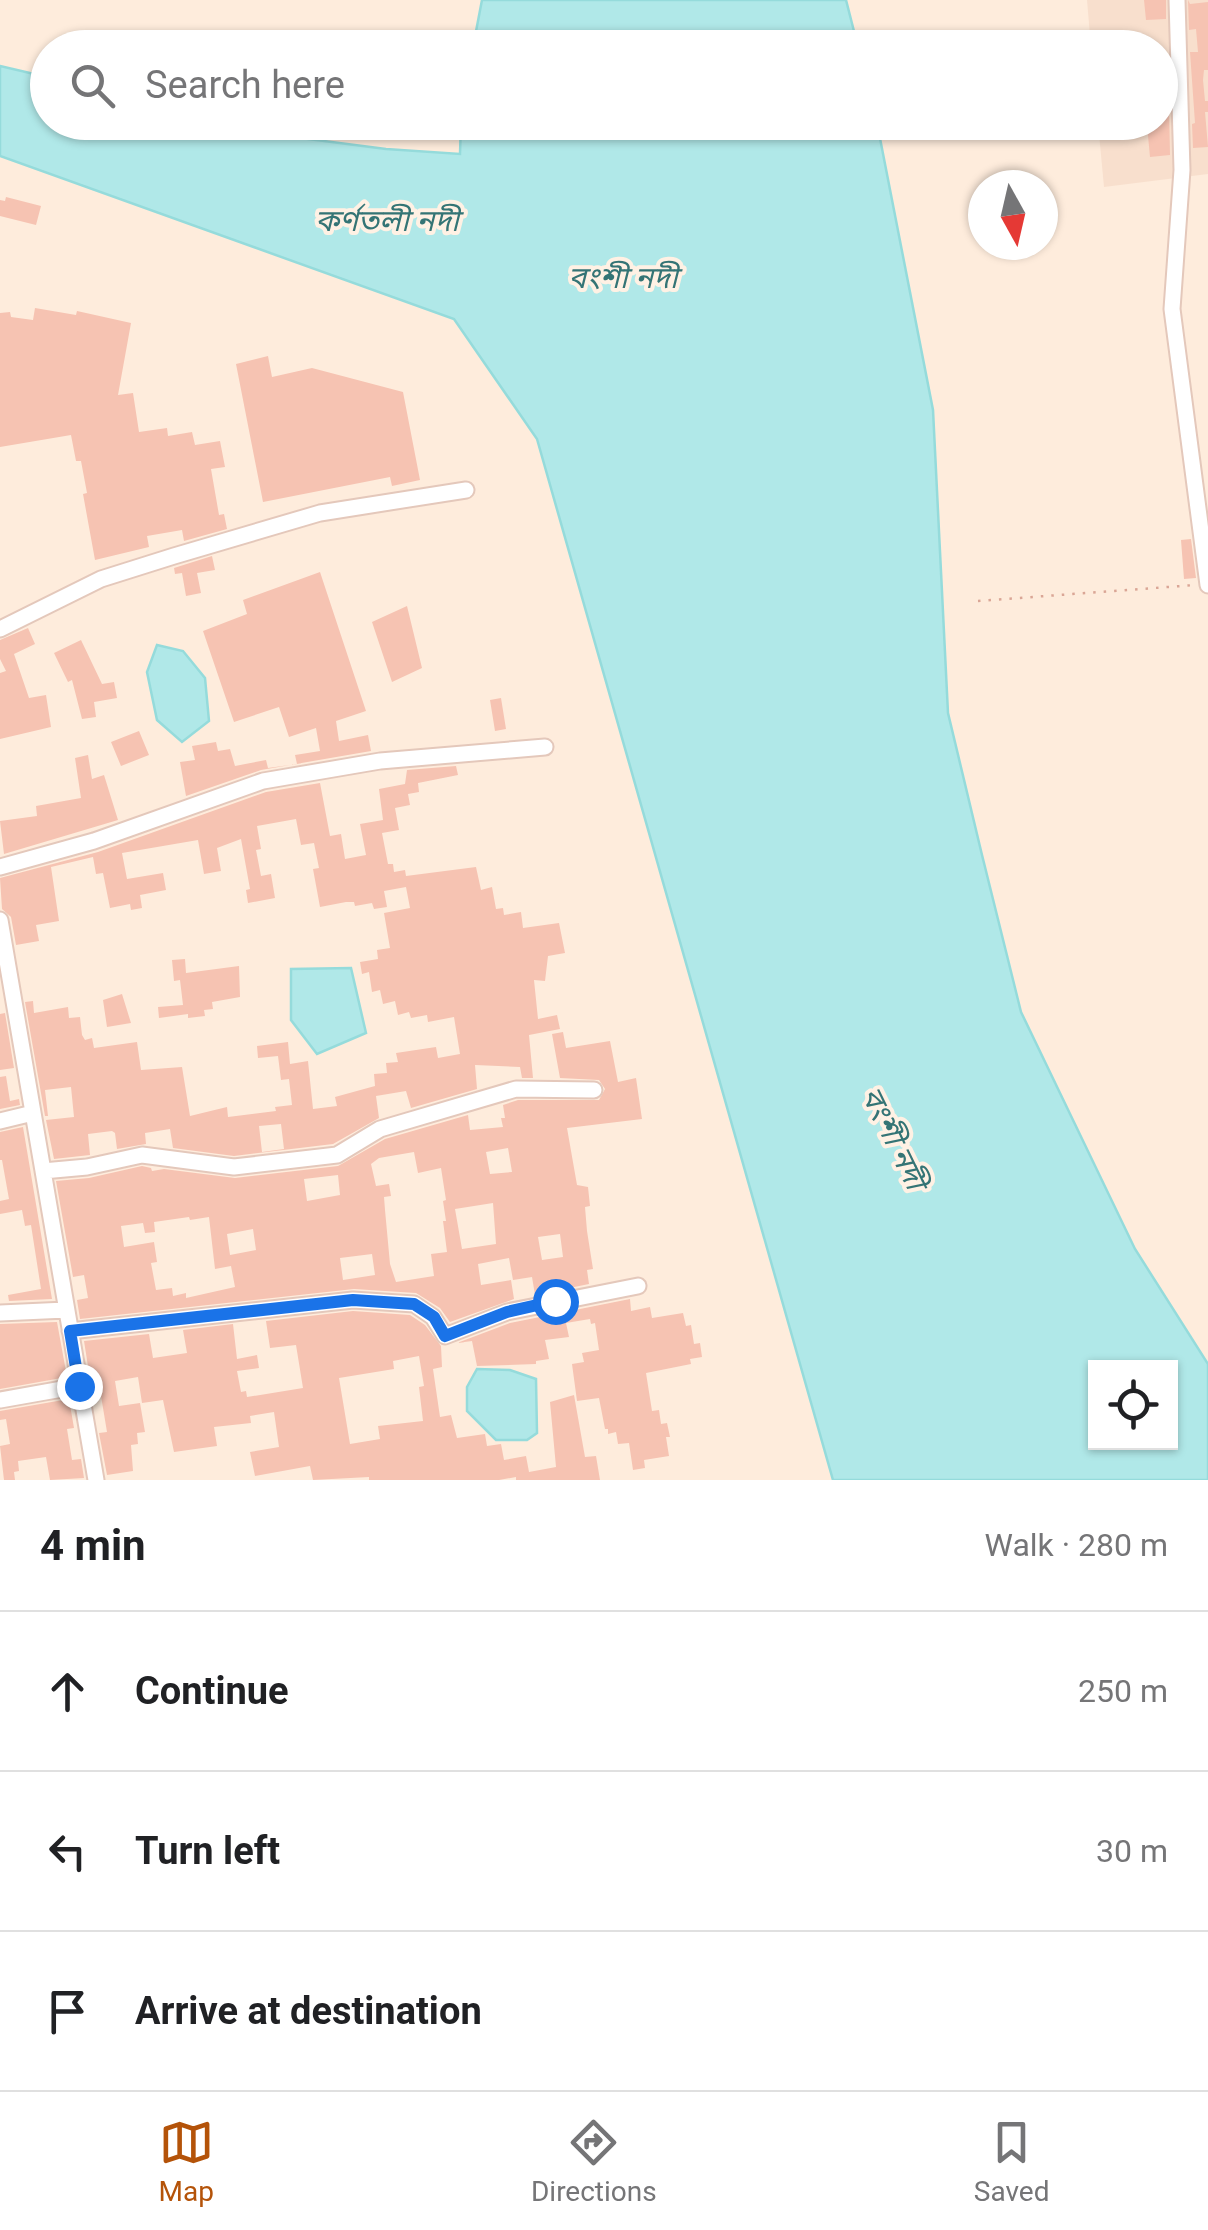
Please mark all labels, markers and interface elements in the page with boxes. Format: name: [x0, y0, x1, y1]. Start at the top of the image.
search box: [30, 30, 1178, 140]
icon: search: [65, 58, 120, 113]
text: Search here: [145, 63, 345, 107]
north arrow: [968, 170, 1058, 260]
water label: কর্ণতলী নদী: [315, 203, 464, 238]
water label: বংশী নদী: [568, 260, 683, 295]
water label: বংশী নদী: [854, 1081, 936, 1199]
route start: [533, 1279, 579, 1325]
map controls: [1088, 1360, 1178, 1450]
button: locate: [1088, 1360, 1178, 1450]
route end: [57, 1364, 103, 1410]
text: 4 min: [40, 1521, 146, 1570]
text: Walk · 280 m: [985, 1526, 1168, 1564]
icon: ahead: [40, 1664, 95, 1719]
text: Continue: [135, 1669, 289, 1713]
text: 250 m: [1078, 1672, 1168, 1710]
icon: left: [40, 1824, 95, 1879]
text: Turn left: [135, 1829, 280, 1873]
text: 30 m: [1096, 1832, 1168, 1870]
icon: arrive: [40, 1984, 95, 2039]
text: Arrive at destination: [135, 1989, 482, 2033]
tab: Map: [159, 2115, 214, 2208]
tab: Directions: [531, 2115, 657, 2208]
tab: Saved: [974, 2115, 1049, 2208]

